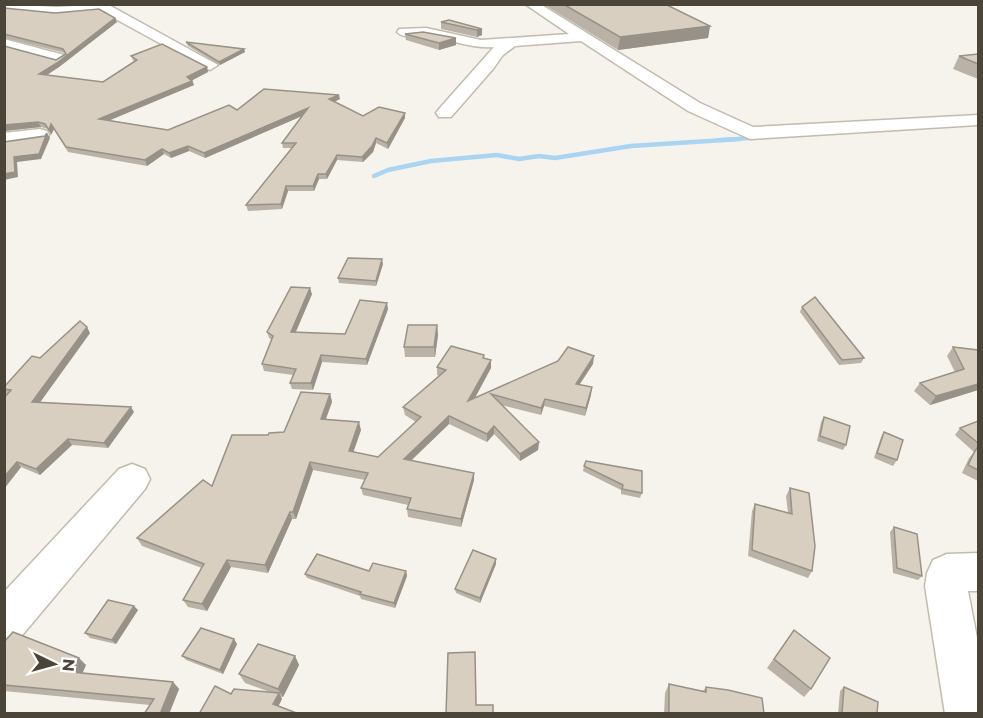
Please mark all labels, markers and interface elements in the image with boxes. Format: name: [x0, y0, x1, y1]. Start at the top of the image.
north arrow: [24, 634, 84, 694]
text: N: [58, 658, 78, 673]

